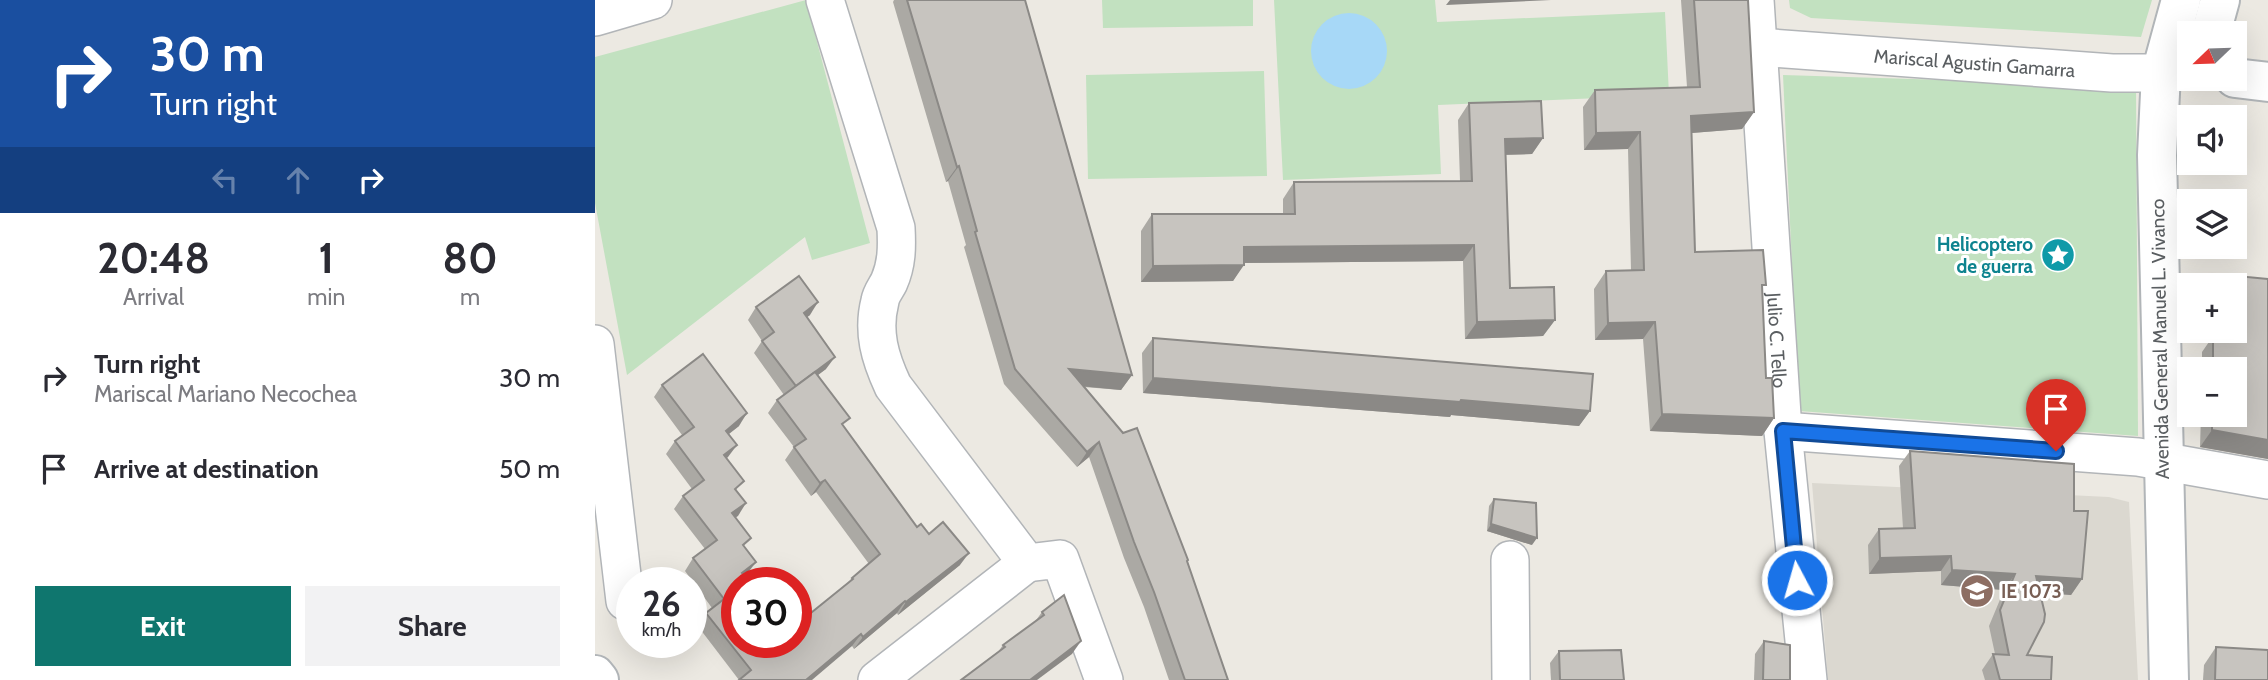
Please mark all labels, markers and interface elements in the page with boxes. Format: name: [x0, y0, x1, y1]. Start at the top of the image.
north arrow: [2177, 21, 2247, 91]
map controls: [2177, 21, 2247, 427]
text: 30 m: [150, 24, 265, 83]
icon: right: [35, 28, 126, 119]
street label: Mariscal Agustin Gamarra: [1873, 44, 2076, 82]
text: Turn right: [150, 84, 277, 123]
button: sound: [2177, 105, 2247, 175]
icon: left: [206, 161, 244, 199]
icon: ahead: [279, 161, 317, 199]
icon: right: [352, 161, 390, 199]
button: layers: [2177, 189, 2247, 259]
street label: Avenida General Manuel L. Vivanco: [2146, 198, 2174, 480]
text: 20:48: [97, 232, 210, 284]
text: 1: [319, 232, 334, 284]
text: 80: [443, 232, 498, 284]
place label: Helicoptero de guerra: [1937, 233, 2034, 278]
place icon: Helicoptero de guerra: [2039, 236, 2077, 274]
button: +: [2177, 273, 2247, 343]
text: Arrival: [123, 283, 184, 311]
text: min: [307, 283, 345, 311]
text: m: [460, 283, 480, 311]
street label: Julio C. Tello: [1762, 291, 1792, 389]
text: Turn right: [94, 348, 200, 380]
button: −: [2177, 357, 2247, 427]
icon: right: [35, 359, 73, 397]
text: 30 m: [499, 362, 560, 394]
pin: [2026, 379, 2086, 451]
text: Mariscal Mariano Necochea: [94, 380, 357, 408]
icon: arrive: [2037, 390, 2075, 428]
icon: arrive: [35, 450, 73, 488]
text: Arrive at destination: [94, 453, 319, 485]
text: 50 m: [499, 453, 560, 485]
position arrow: [1760, 543, 1834, 617]
speed limit sign: 30: [721, 567, 812, 658]
school or university icon: IE 1073: [1958, 572, 1996, 610]
place label: IE 1073: [2001, 580, 2062, 603]
text: 26: [642, 582, 681, 625]
button: Exit: [35, 586, 291, 666]
button: Share: [305, 586, 560, 666]
text: km/h: [642, 619, 681, 641]

